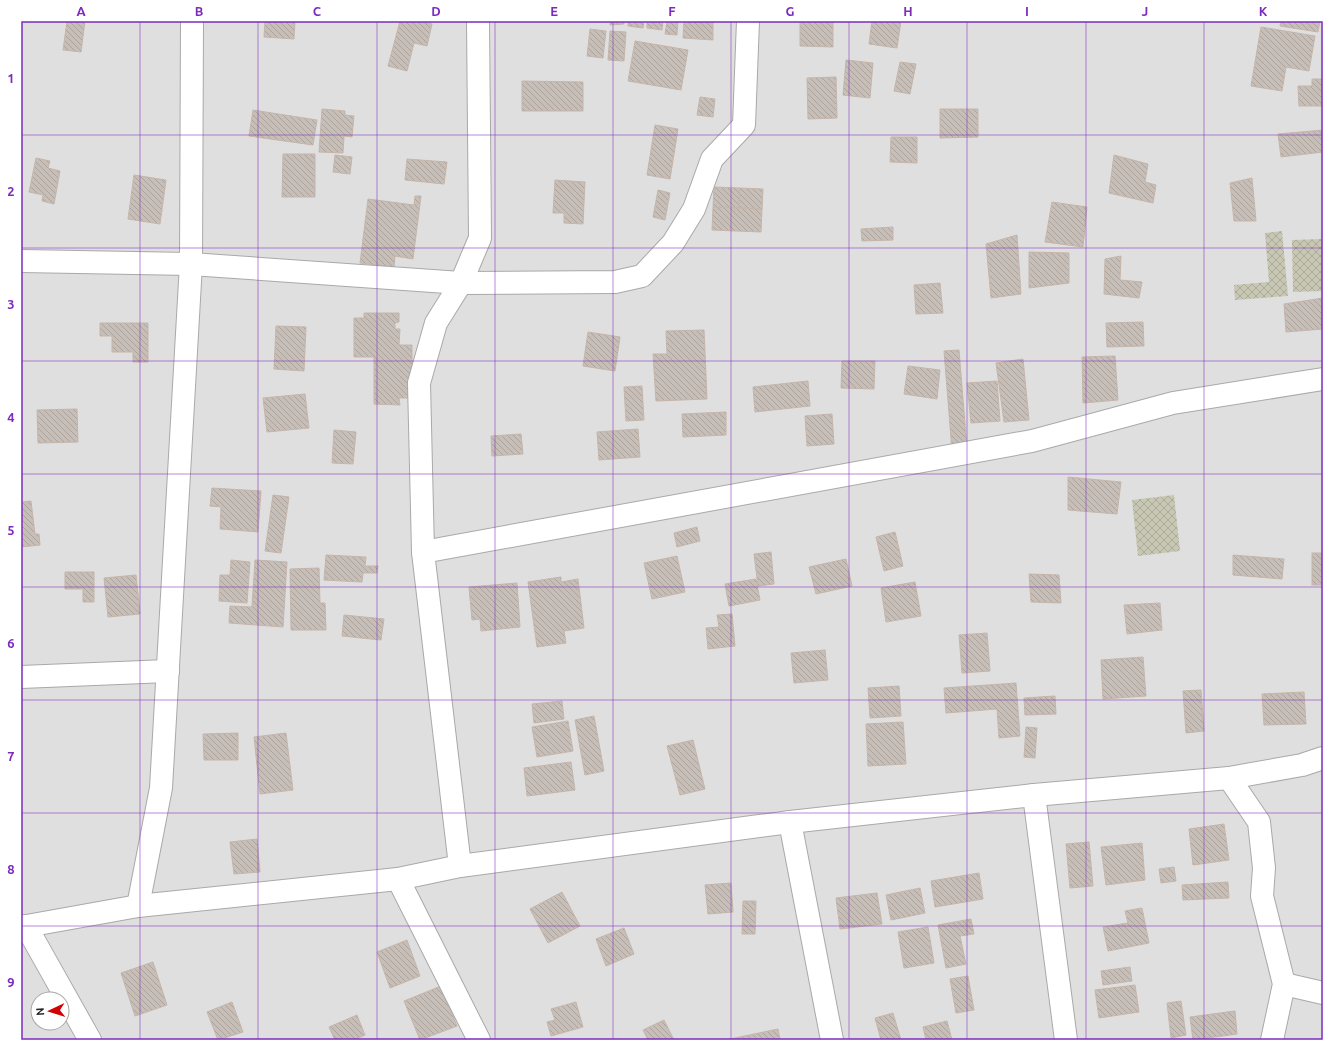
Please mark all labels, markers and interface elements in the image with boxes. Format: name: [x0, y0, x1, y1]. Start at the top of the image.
text: A: [76, 4, 86, 18]
text: B: [195, 4, 204, 18]
text: C: [313, 4, 322, 18]
text: D: [431, 4, 441, 18]
text: E: [550, 4, 558, 18]
text: F: [668, 4, 676, 18]
text: G: [786, 4, 795, 18]
text: H: [903, 4, 913, 18]
text: I: [1025, 4, 1029, 18]
text: J: [1142, 4, 1148, 18]
text: K: [1259, 4, 1268, 18]
text: 1: [7, 71, 15, 85]
text: 2: [7, 184, 15, 198]
text: 3: [7, 297, 15, 311]
text: 4: [7, 410, 15, 424]
text: 5: [7, 523, 15, 537]
text: 6: [7, 636, 15, 650]
text: 7: [7, 749, 15, 763]
text: 8: [7, 862, 15, 876]
text: 9: [7, 975, 15, 989]
north arrow: [30, 991, 70, 1031]
text: N: [34, 1007, 46, 1016]

